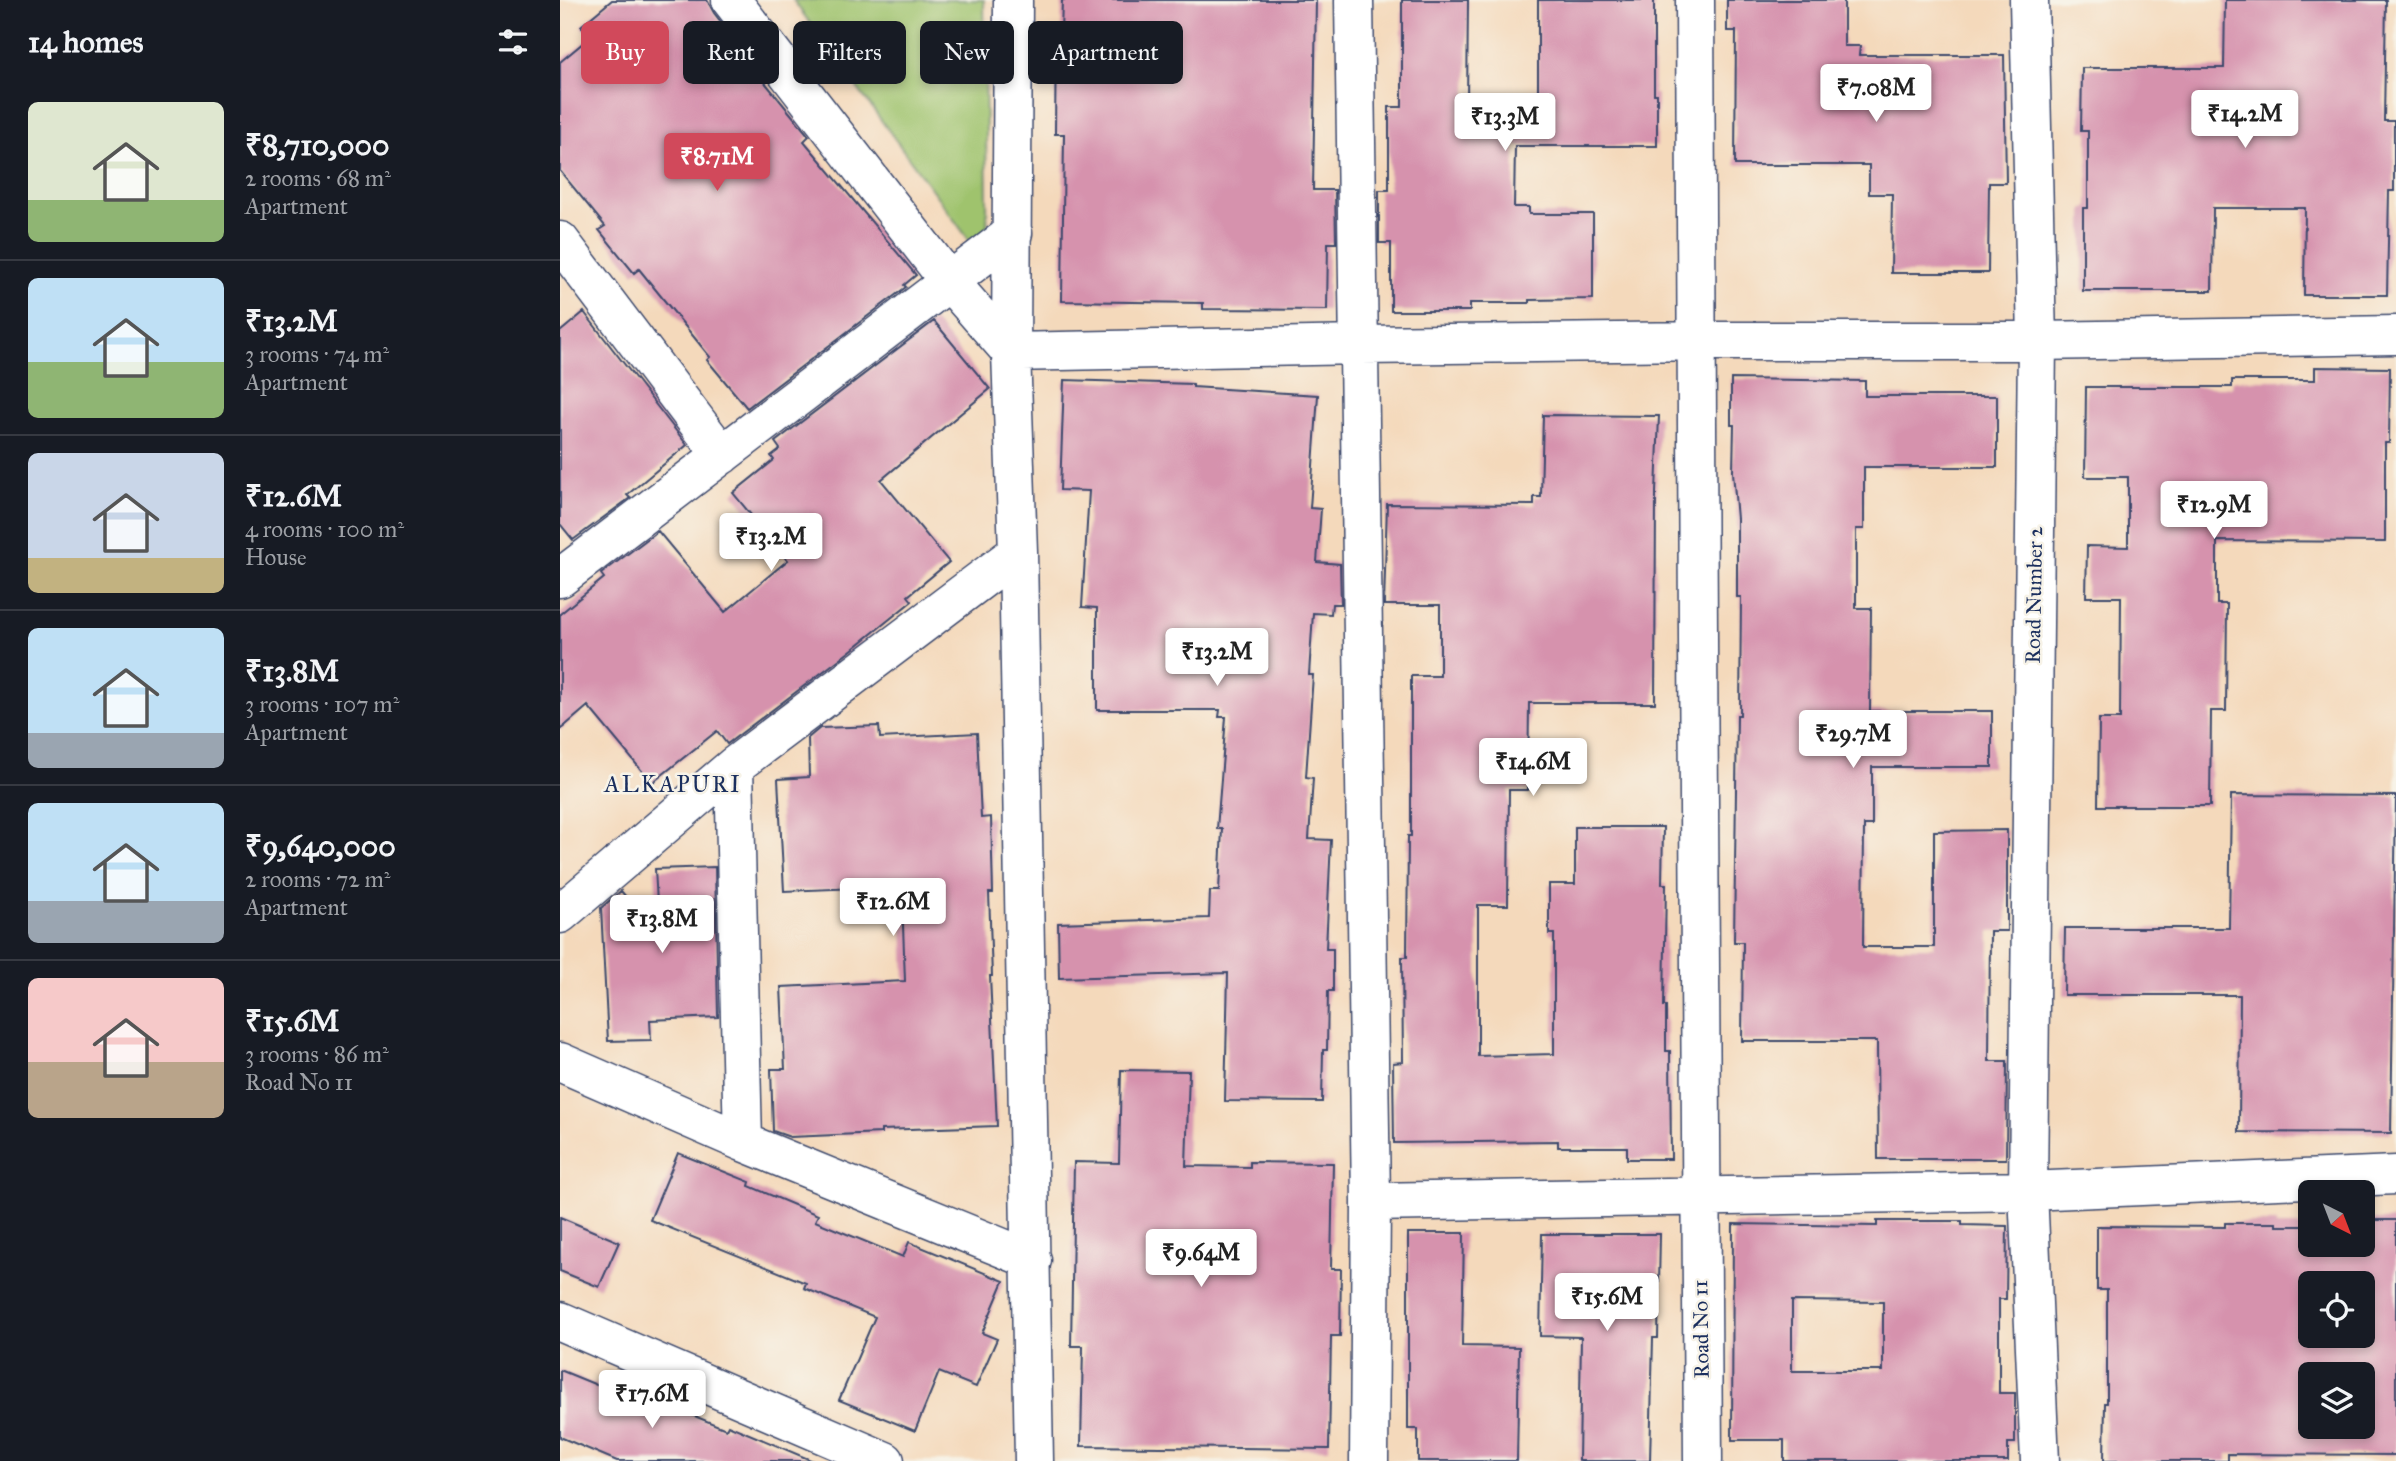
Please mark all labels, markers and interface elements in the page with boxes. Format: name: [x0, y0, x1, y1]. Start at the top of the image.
chip: Buy: [581, 21, 669, 84]
chip: Rent: [683, 21, 779, 84]
chip: Filters: [793, 21, 906, 84]
chip: New: [920, 21, 1014, 84]
chip: Apartment: [1028, 21, 1183, 84]
icon: filters: [494, 23, 532, 61]
text: 14 homes: [28, 24, 143, 60]
pin: ₹7.08M: [1819, 64, 1933, 124]
text: ₹7.08M: [1836, 73, 1916, 101]
pin: ₹14.2M: [2188, 90, 2302, 150]
pin: ₹13.3M: [1448, 94, 1562, 153]
text: ₹14.2M: [2207, 99, 2283, 127]
text: ₹13.3M: [1470, 102, 1540, 130]
text: ₹8,710,000: [245, 127, 389, 163]
icon: home: [84, 130, 168, 214]
pin: ₹8.71M: [660, 134, 774, 193]
text: ₹8.71M: [680, 142, 754, 170]
text: 2 rooms · 68 m²: [245, 164, 391, 192]
text: Apartment: [245, 192, 348, 220]
text: ₹13.2M: [245, 303, 338, 339]
icon: home: [84, 306, 168, 390]
text: 3 rooms · 74 m²: [245, 340, 389, 368]
text: Apartment: [245, 368, 348, 396]
text: ₹12.6M: [245, 478, 342, 514]
icon: home: [84, 481, 168, 565]
pin: ₹12.9M: [2157, 482, 2271, 541]
text: ₹12.9M: [2177, 490, 2251, 518]
pin: ₹13.2M: [714, 514, 828, 573]
text: 4 rooms · 100 m²: [245, 515, 404, 543]
text: ₹13.2M: [735, 522, 807, 550]
street label: Road Number 2: [2020, 526, 2048, 664]
text: House: [245, 543, 307, 571]
pin: ₹13.2M: [1160, 628, 1274, 688]
text: ₹13.2M: [1181, 637, 1253, 665]
text: ₹13.8M: [245, 653, 339, 689]
icon: home: [84, 656, 168, 740]
text: 3 rooms · 107 m²: [245, 690, 399, 718]
pin: ₹29.7M: [1796, 710, 1910, 770]
text: Apartment: [245, 718, 348, 746]
text: ₹29.7M: [1815, 719, 1891, 747]
pin: ₹14.6M: [1476, 738, 1590, 798]
text: ₹14.6M: [1495, 747, 1571, 775]
district label: ALKAPURI: [603, 770, 742, 798]
text: ₹9,640,000: [245, 828, 396, 864]
icon: home: [84, 831, 168, 915]
text: 2 rooms · 72 m²: [245, 865, 390, 893]
pin: ₹12.6M: [836, 878, 950, 938]
text: ₹12.6M: [856, 887, 930, 915]
text: Apartment: [245, 893, 348, 921]
pin: ₹13.8M: [605, 895, 719, 955]
text: ₹13.8M: [626, 904, 698, 932]
text: ₹15.6M: [245, 1003, 340, 1039]
icon: home: [84, 1006, 168, 1090]
text: 3 rooms · 86 m²: [245, 1040, 389, 1068]
text: Road No 11: [245, 1068, 353, 1096]
north arrow: [2298, 1180, 2375, 1256]
map controls: [2298, 1180, 2375, 1439]
pin: ₹9.64M: [1144, 1230, 1258, 1289]
text: ₹9.64M: [1162, 1238, 1240, 1266]
button: locate: [2298, 1271, 2375, 1348]
pin: ₹15.6M: [1550, 1274, 1664, 1333]
street label: Road No 11: [1687, 1279, 1715, 1379]
text: ₹15.6M: [1571, 1282, 1643, 1310]
button: layers: [2298, 1362, 2375, 1439]
pin: ₹17.6M: [595, 1370, 709, 1430]
text: ₹17.6M: [615, 1379, 689, 1407]

